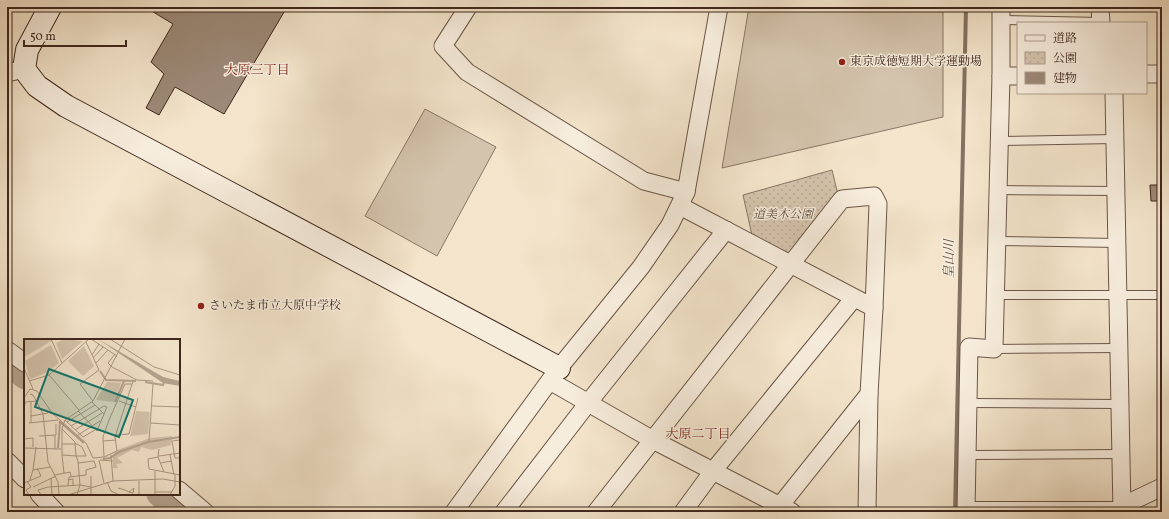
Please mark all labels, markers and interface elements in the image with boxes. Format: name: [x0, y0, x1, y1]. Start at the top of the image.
scale bar: [24, 22, 126, 48]
legend: [1017, 22, 1147, 94]
text: 50 m: [30, 29, 56, 45]
text: 道路: [1053, 31, 1077, 47]
text: 公園: [1053, 51, 1077, 67]
place label: 東京成徳短期大学運動場: [850, 54, 982, 70]
marker: 東京成徳短期大学運動場: [837, 57, 847, 67]
district label: 大原三丁目: [224, 62, 290, 80]
text: 建物: [1053, 71, 1077, 87]
park label: 道美木公園: [753, 207, 815, 223]
water label: 皇山川: [941, 237, 959, 279]
place label: さいたま市立大原中学校: [209, 298, 341, 314]
marker: さいたま市立大原中学校: [196, 301, 206, 311]
inset map: [24, 339, 180, 495]
district label: 大原二丁目: [665, 426, 731, 444]

